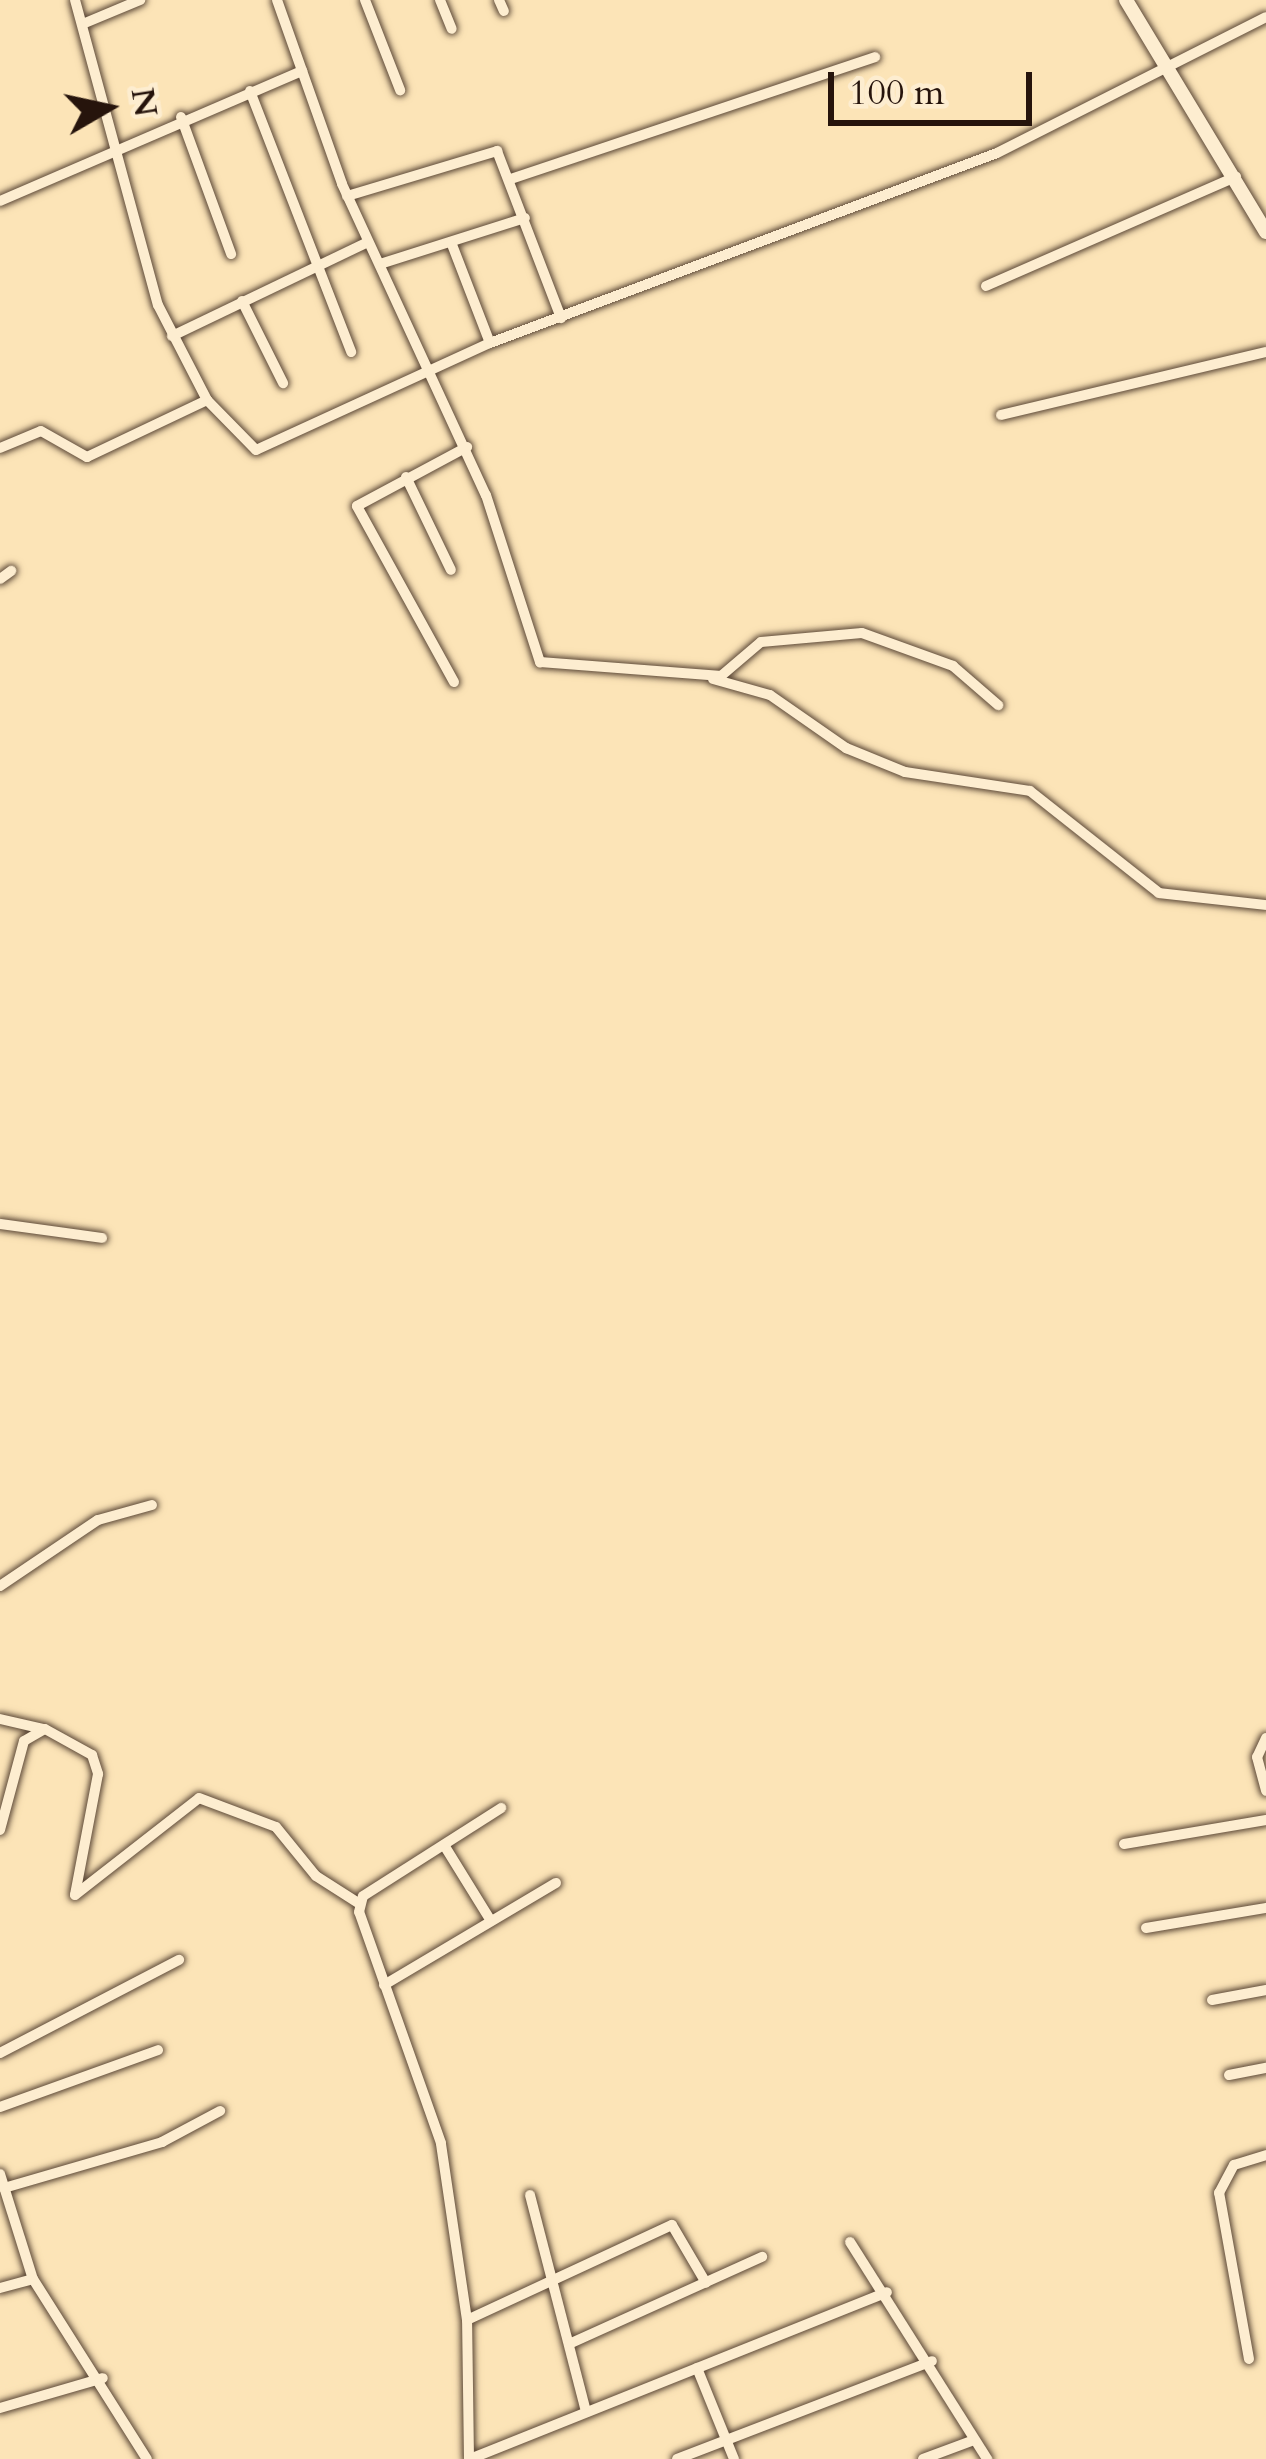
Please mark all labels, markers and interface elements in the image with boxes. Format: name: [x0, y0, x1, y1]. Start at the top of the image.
north arrow: [48, 48, 168, 168]
scale bar: [834, 48, 1038, 122]
text: 100 m: [849, 68, 944, 117]
text: N: [120, 85, 169, 120]

